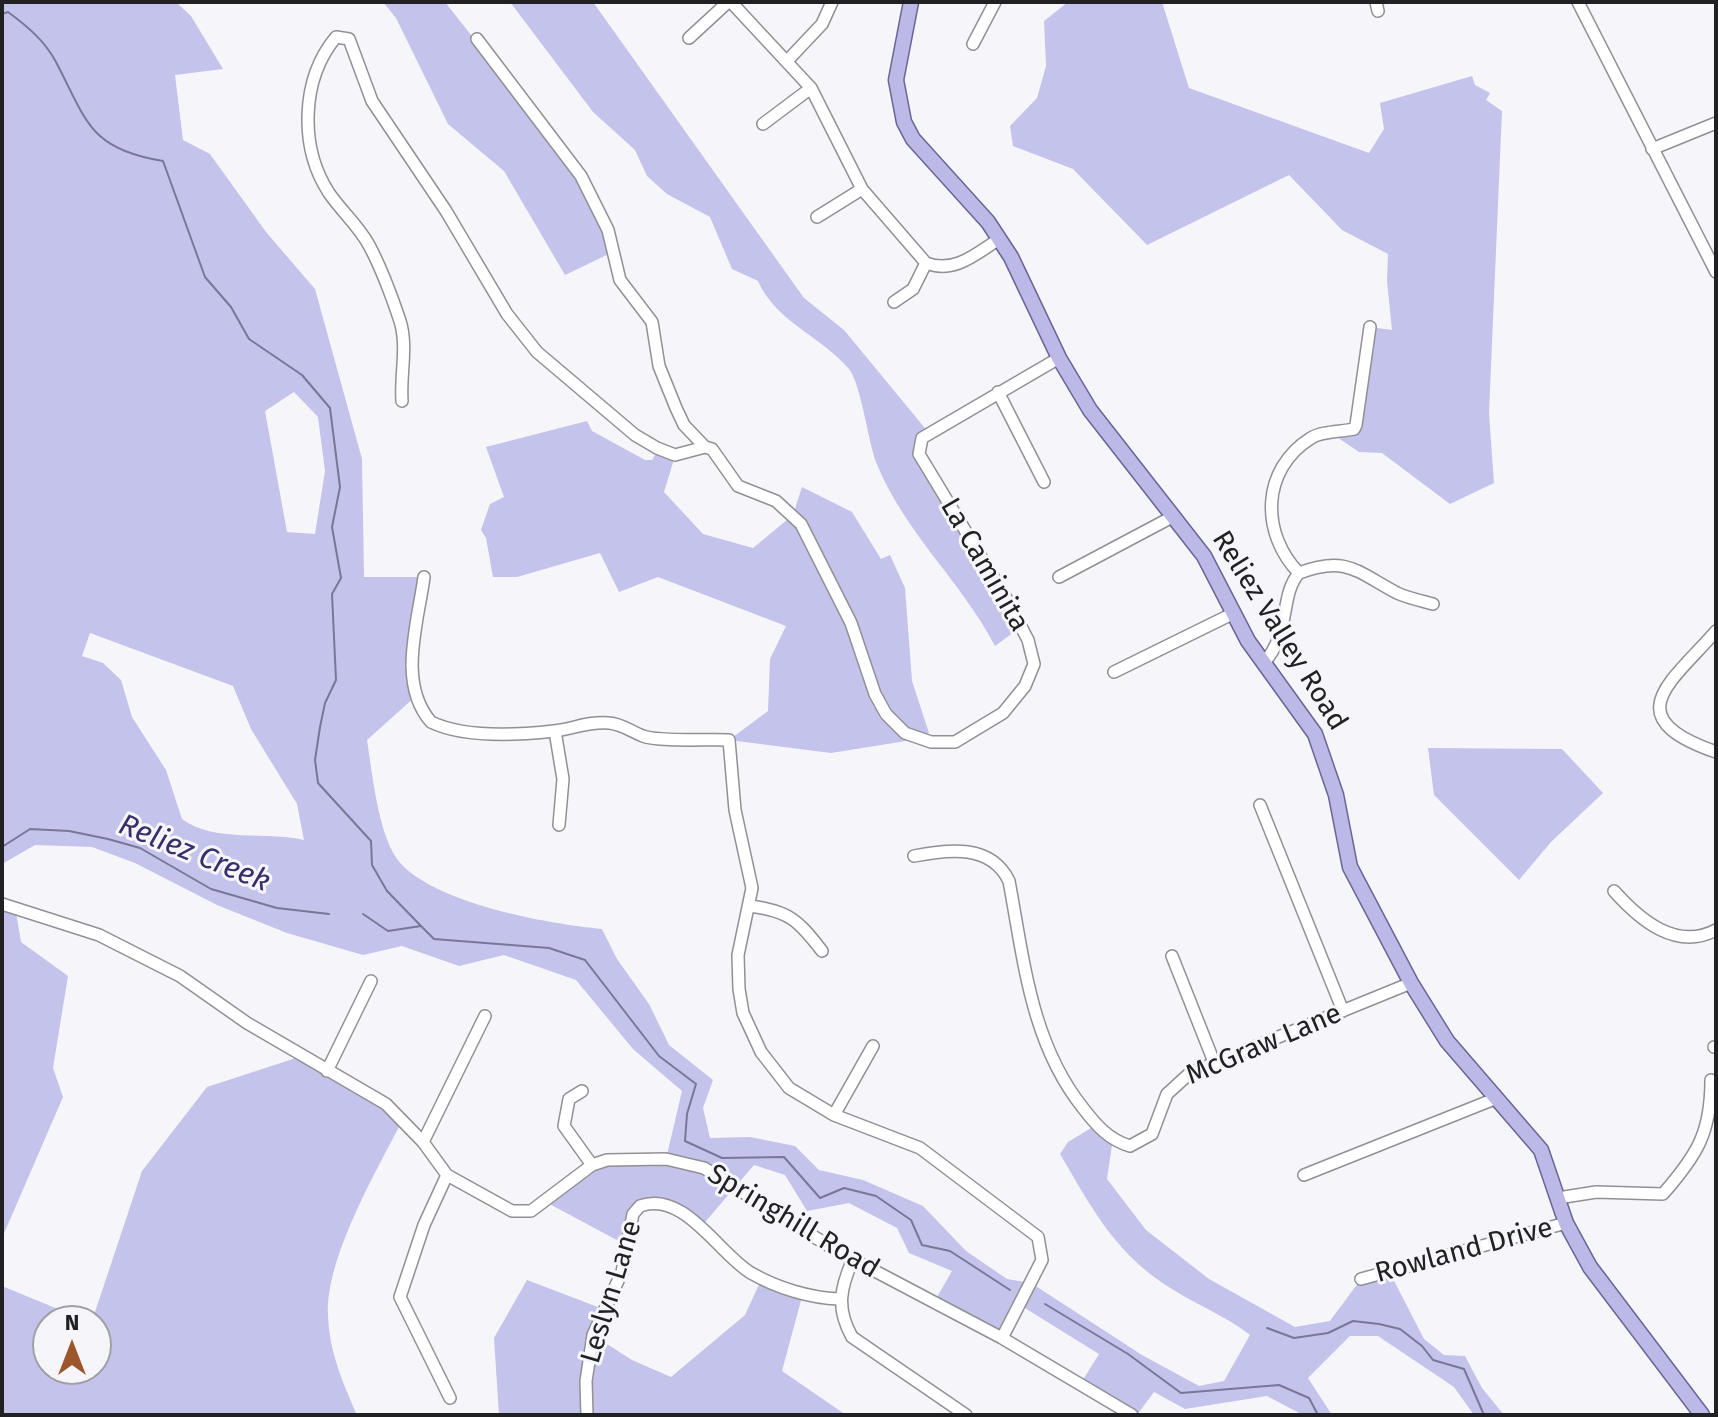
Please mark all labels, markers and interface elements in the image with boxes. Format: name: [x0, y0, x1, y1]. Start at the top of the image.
street label: La Caminita: [932, 492, 1036, 638]
street label: Reliez Valley Road: [1204, 525, 1354, 737]
water label: Reliez Creek: [113, 807, 275, 901]
street label: McGraw Lane: [1181, 997, 1347, 1093]
street label: Springhill Road: [701, 1158, 885, 1286]
street label: Rowland Drive: [1372, 1211, 1556, 1291]
street label: Leslyn Lane: [574, 1216, 650, 1368]
north arrow: [32, 1305, 112, 1385]
text: N: [65, 1309, 79, 1336]

